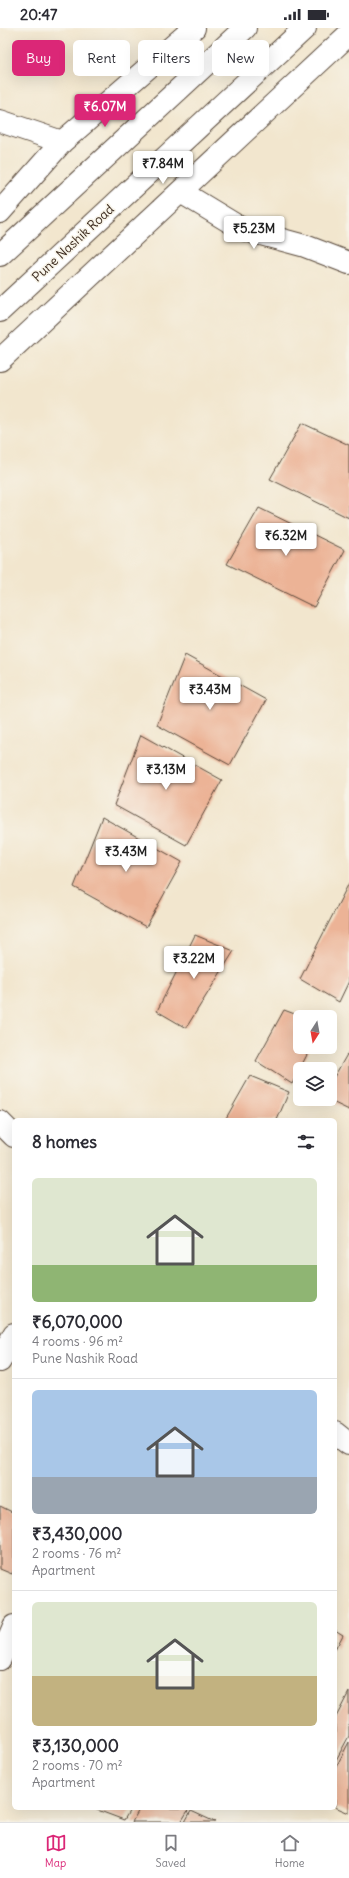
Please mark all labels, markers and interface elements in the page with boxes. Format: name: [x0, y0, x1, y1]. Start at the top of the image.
text: 20:47: [20, 5, 57, 24]
chip: Buy: [12, 40, 65, 76]
chip: Rent: [73, 40, 130, 76]
chip: Filters: [138, 40, 204, 76]
chip: New: [212, 40, 269, 76]
pin: ₹6.07M: [72, 94, 138, 128]
text: ₹6.07M: [84, 98, 126, 115]
pin: ₹7.84M: [130, 151, 196, 185]
text: ₹7.84M: [142, 155, 184, 172]
street label: Pune Nashik Road: [28, 200, 118, 285]
pin: ₹5.23M: [221, 216, 287, 250]
text: ₹5.23M: [233, 220, 275, 237]
pin: ₹6.32M: [253, 523, 319, 557]
text: ₹6.32M: [265, 527, 307, 544]
pin: ₹3.43M: [177, 677, 243, 711]
text: ₹3.43M: [189, 681, 231, 698]
pin: ₹3.13M: [133, 757, 199, 791]
text: ₹3.13M: [146, 761, 186, 778]
pin: ₹3.43M: [93, 839, 159, 873]
text: ₹3.43M: [105, 843, 147, 860]
pin: ₹3.22M: [161, 946, 227, 980]
text: ₹3.22M: [173, 950, 215, 967]
north arrow: [293, 1010, 337, 1054]
map controls: [293, 1010, 337, 1106]
button: layers: [293, 1062, 337, 1106]
text: 8 homes: [32, 1131, 97, 1153]
icon: filters: [295, 1131, 317, 1153]
icon: home: [139, 1204, 211, 1276]
text: ₹6,070,000: [32, 1311, 123, 1333]
text: 4 rooms · 96 m²: [32, 1333, 123, 1350]
text: Pune Nashik Road: [32, 1350, 138, 1367]
icon: home: [139, 1416, 211, 1488]
text: ₹3,430,000: [32, 1523, 122, 1545]
text: 2 rooms · 76 m²: [32, 1545, 121, 1562]
text: Apartment: [32, 1562, 95, 1579]
icon: home: [139, 1628, 211, 1700]
text: ₹3,130,000: [32, 1735, 119, 1757]
text: 2 rooms · 70 m²: [32, 1757, 123, 1774]
text: Apartment: [32, 1774, 95, 1791]
tab: Map: [45, 1832, 67, 1870]
tab: Saved: [156, 1832, 186, 1870]
tab: Home: [275, 1832, 304, 1870]

